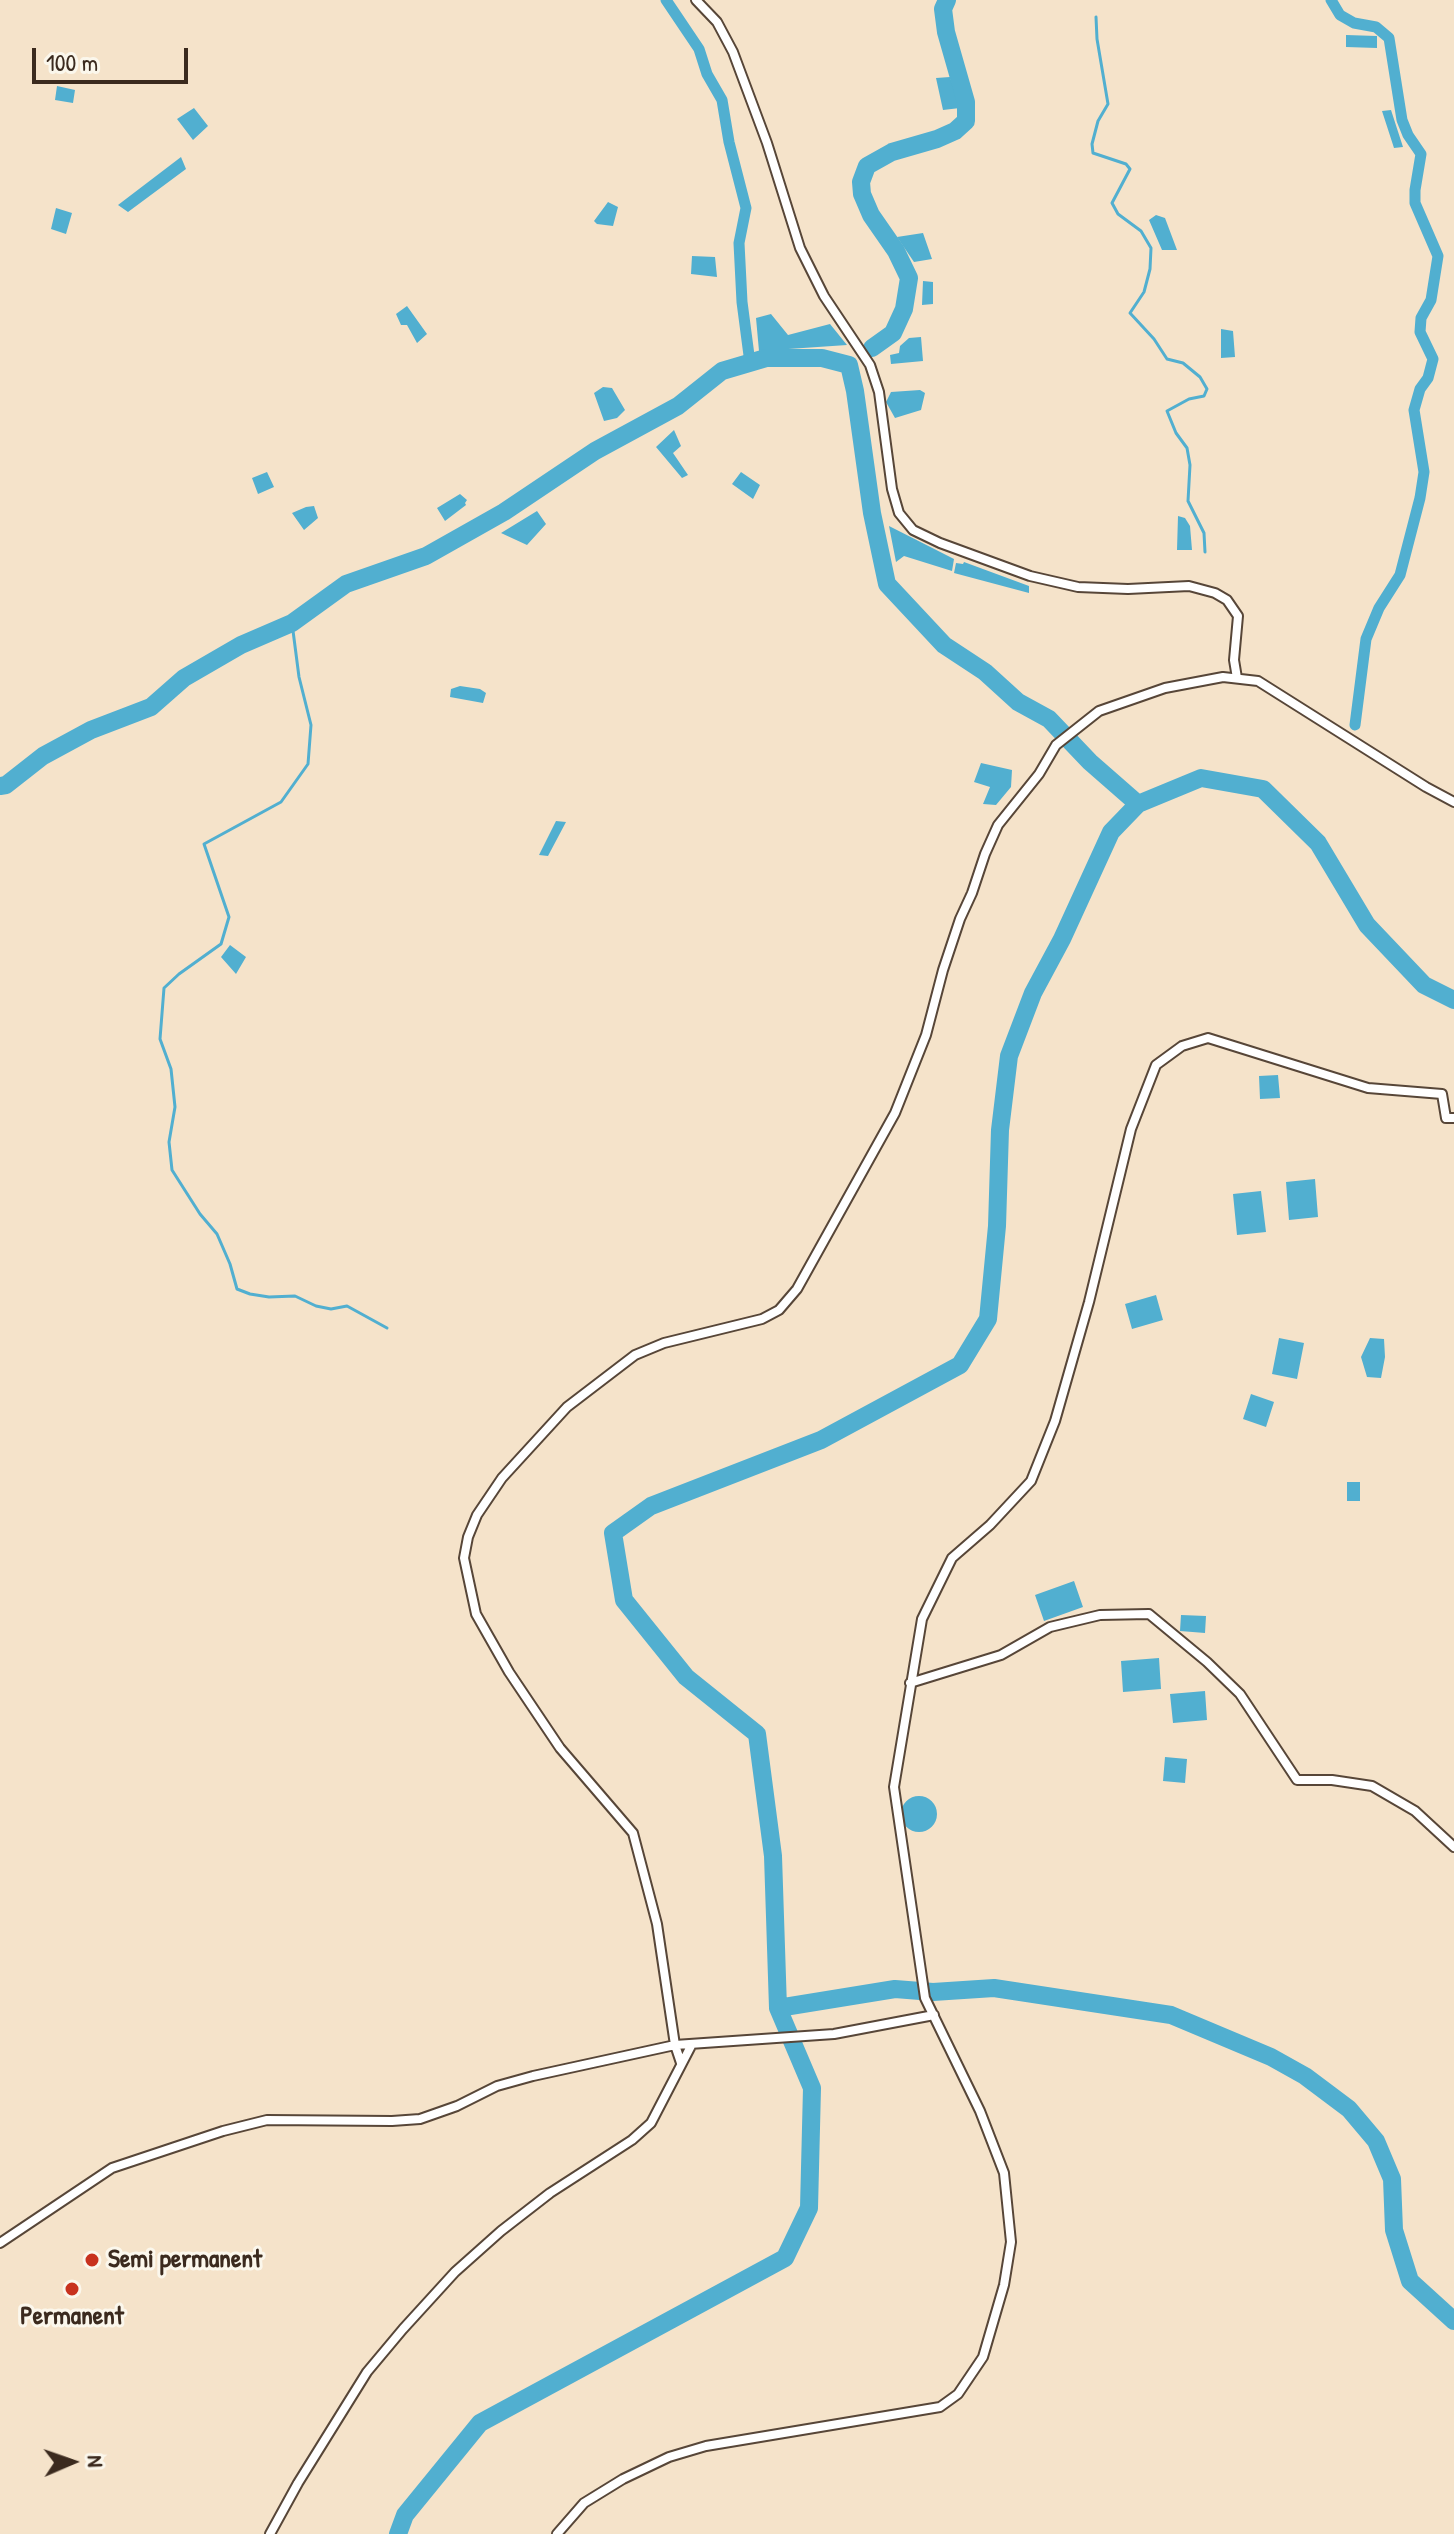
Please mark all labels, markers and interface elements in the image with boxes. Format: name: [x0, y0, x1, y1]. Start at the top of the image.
scale bar: [36, 32, 192, 82]
text: 100 m: [46, 46, 98, 78]
place label: Semi permanent: [108, 2244, 262, 2276]
marker: Semi permanent: [83, 2251, 101, 2269]
marker: Permanent: [63, 2280, 81, 2298]
place label: Permanent: [20, 2301, 124, 2333]
north arrow: [32, 2422, 112, 2502]
text: N: [81, 2455, 111, 2468]

